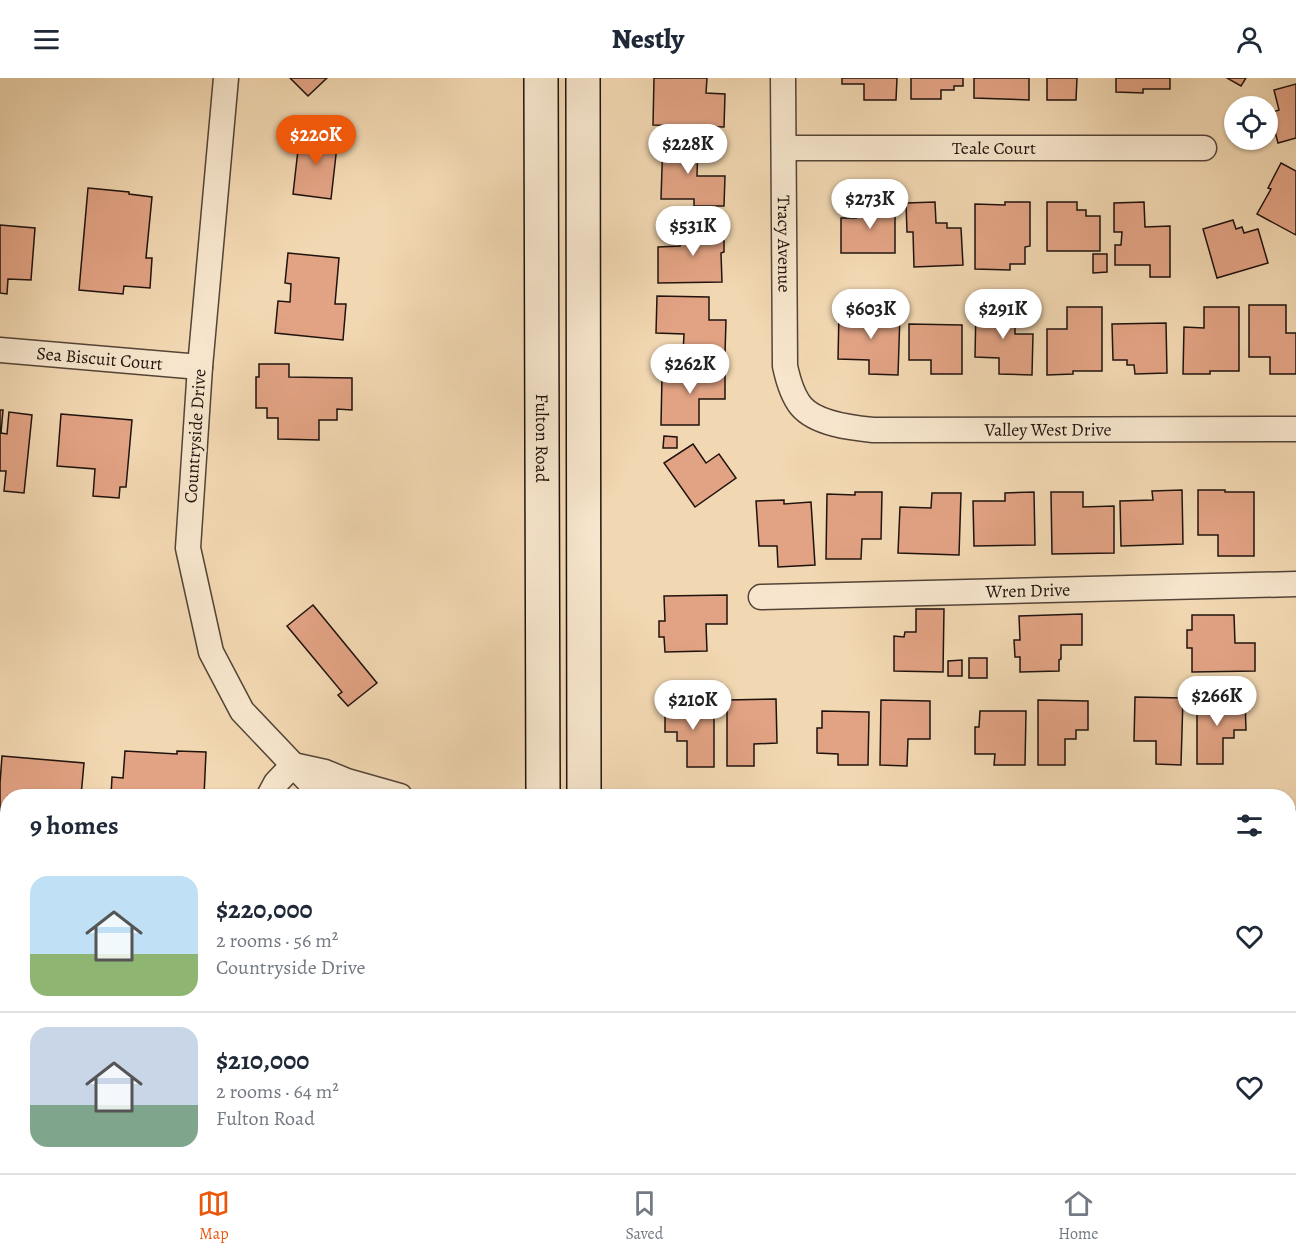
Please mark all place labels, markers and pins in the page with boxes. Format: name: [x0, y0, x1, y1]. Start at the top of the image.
pin: $220K: [274, 115, 358, 166]
pin: $228K: [646, 124, 730, 175]
pin: $273K: [828, 179, 912, 230]
pin: $531K: [651, 206, 735, 257]
pin: $603K: [829, 289, 913, 340]
pin: $291K: [961, 289, 1045, 340]
pin: $262K: [648, 344, 732, 395]
pin: $266K: [1175, 676, 1259, 727]
pin: $210K: [651, 680, 735, 731]

